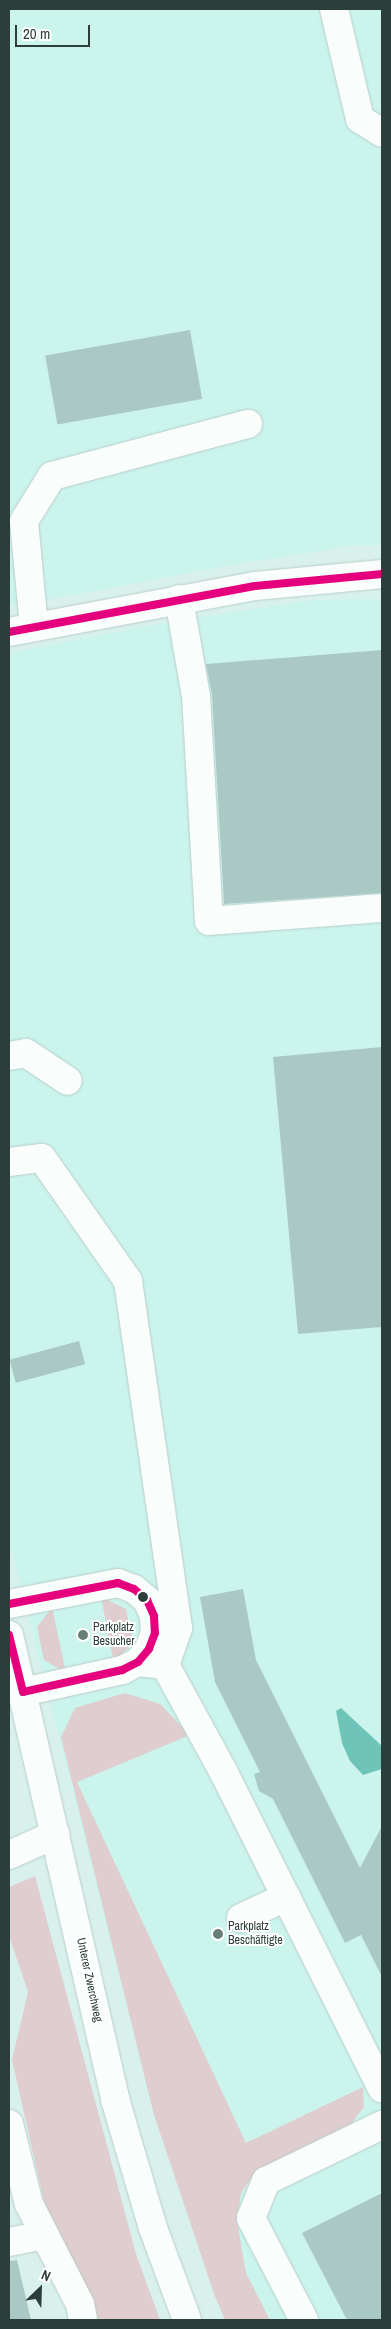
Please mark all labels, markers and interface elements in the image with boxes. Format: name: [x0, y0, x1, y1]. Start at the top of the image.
scale bar: [18, 15, 92, 47]
text: 20 m: [23, 23, 50, 44]
unlabelled marker: [138, 1592, 148, 1602]
place label: Parkplatz Besucher: [93, 1621, 135, 1649]
marker: Parkplatz Besucher: [77, 1629, 89, 1641]
place label: Parkplatz Beschäftigte: [228, 1920, 283, 1948]
marker: Parkplatz Beschäftigte: [212, 1928, 224, 1940]
street label: Unterer Zwerchweg: [73, 1937, 105, 2023]
north arrow: [15, 2264, 65, 2314]
text: N: [39, 2265, 54, 2285]

